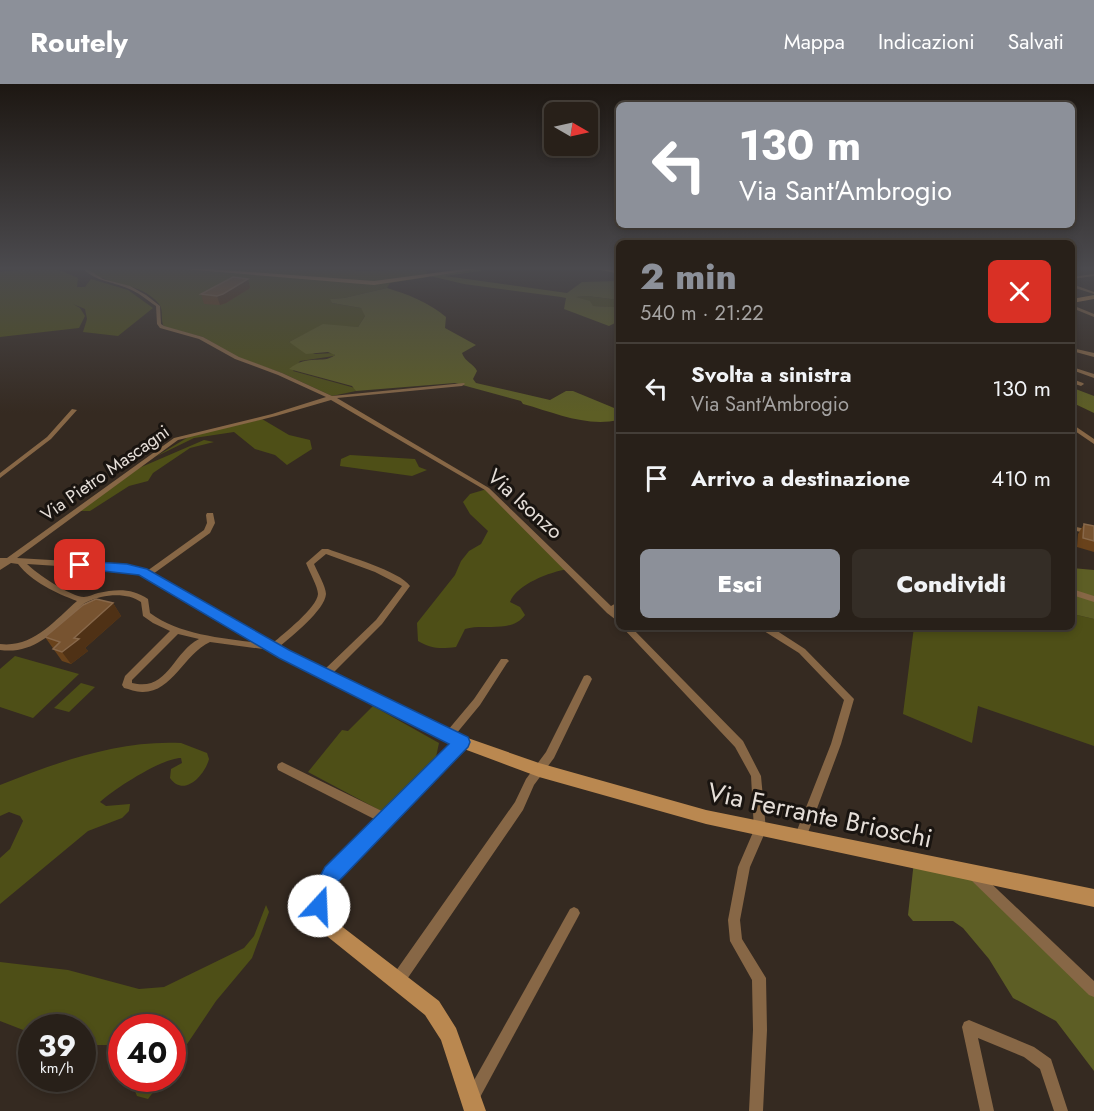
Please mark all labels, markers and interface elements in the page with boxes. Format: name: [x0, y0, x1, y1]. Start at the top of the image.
text: Routely: [30, 22, 128, 63]
text: Mappa: [784, 27, 845, 57]
text: Indicazioni: [878, 27, 975, 57]
text: Salvati: [1008, 27, 1064, 57]
north arrow: [544, 102, 598, 156]
map controls: [544, 102, 598, 156]
text: 130 m: [739, 115, 861, 176]
icon: left: [640, 126, 718, 204]
text: Via Sant'Ambrogio: [739, 171, 952, 210]
text: 2 min: [640, 250, 737, 302]
button: close: [988, 260, 1051, 323]
text: 540 m · 21:22: [640, 299, 764, 328]
text: Svolta a sinistra: [691, 358, 852, 390]
icon: left: [640, 372, 673, 405]
text: 130 m: [992, 372, 1051, 404]
text: Via Sant'Ambrogio: [691, 390, 849, 419]
street label: Via Pietro Mascagni: [35, 419, 175, 527]
street label: Via Isonzo: [481, 462, 569, 546]
icon: arrive: [640, 462, 673, 495]
text: Arrivo a destinazione: [691, 462, 910, 494]
text: 410 m: [991, 462, 1051, 494]
pin: [54, 539, 105, 590]
icon: arrive: [63, 548, 96, 581]
button: Esci: [640, 549, 840, 618]
button: Condividi: [852, 549, 1051, 618]
street label: Via Ferrante Brioschi: [704, 773, 936, 857]
position arrow: [287, 874, 351, 938]
speed limit sign: 40: [108, 1014, 186, 1092]
text: 39: [38, 1024, 76, 1067]
text: km/h: [40, 1057, 74, 1079]

